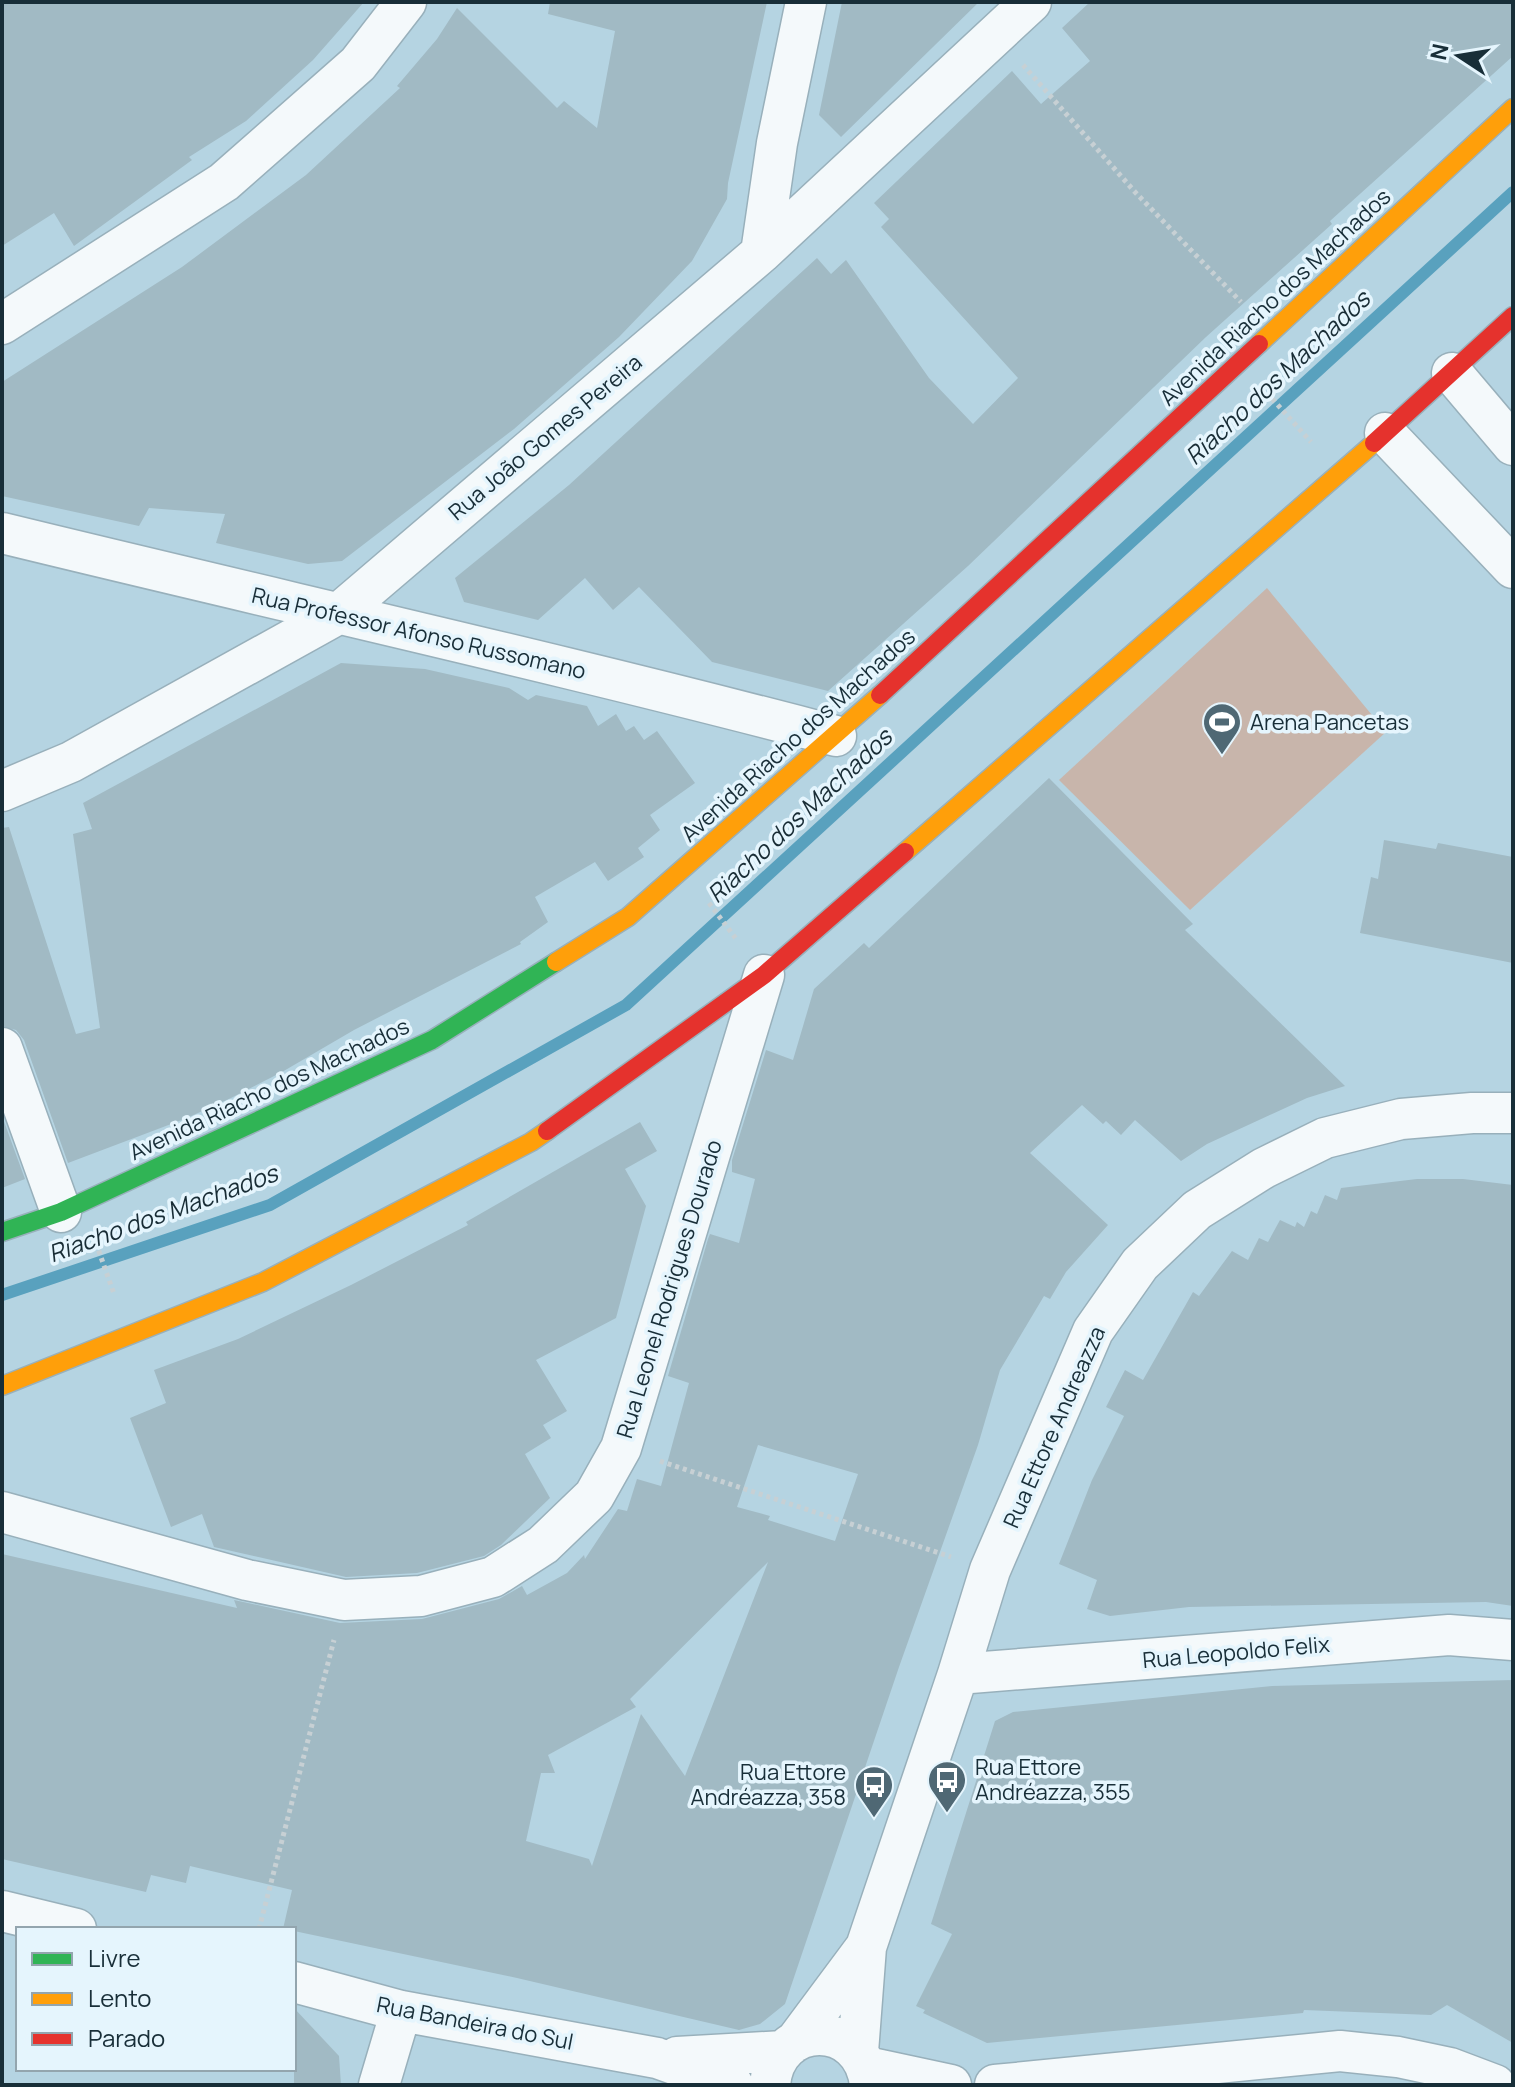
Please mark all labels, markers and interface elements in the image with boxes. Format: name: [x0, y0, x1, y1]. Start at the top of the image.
north arrow: [1419, 16, 1499, 96]
text: N: [1423, 41, 1456, 63]
street label: Avenida Riacho dos Machados: [1154, 183, 1396, 411]
water label: Riacho dos Machados: [1180, 285, 1376, 471]
street label: Rua João Gomes Pereira: [442, 347, 648, 527]
street label: Rua Professor Afonso Russomano: [249, 580, 589, 686]
street label: Avenida Riacho dos Machados: [676, 623, 920, 847]
sports icon: Arena Pancetas: [1201, 701, 1243, 756]
place label: Arena Pancetas: [1250, 707, 1409, 737]
water label: Riacho dos Machados: [702, 723, 898, 909]
street label: Avenida Riacho dos Machados: [124, 1011, 414, 1167]
street label: Rua Leonel Rodrigues Dourado: [609, 1136, 729, 1442]
water label: Riacho dos Machados: [43, 1155, 284, 1269]
street label: Rua Ettore Andreazza: [996, 1321, 1112, 1533]
street label: Rua Leopoldo Felix: [1141, 1629, 1331, 1675]
place label: Rua Ettore Andréazza, 355: [975, 1752, 1130, 1807]
place label: Rua Ettore Andréazza, 358: [691, 1757, 846, 1812]
bus stop icon: Rua Ettore Andréazza, 355: [926, 1759, 968, 1814]
bus stop icon: Rua Ettore Andréazza, 358: [853, 1764, 895, 1819]
legend: [16, 1927, 296, 2071]
text: Livre: [88, 1941, 141, 1974]
text: Lento: [88, 1981, 152, 2014]
street label: Rua Bandeira do Sul: [374, 1989, 576, 2057]
text: Parado: [88, 2021, 165, 2054]

